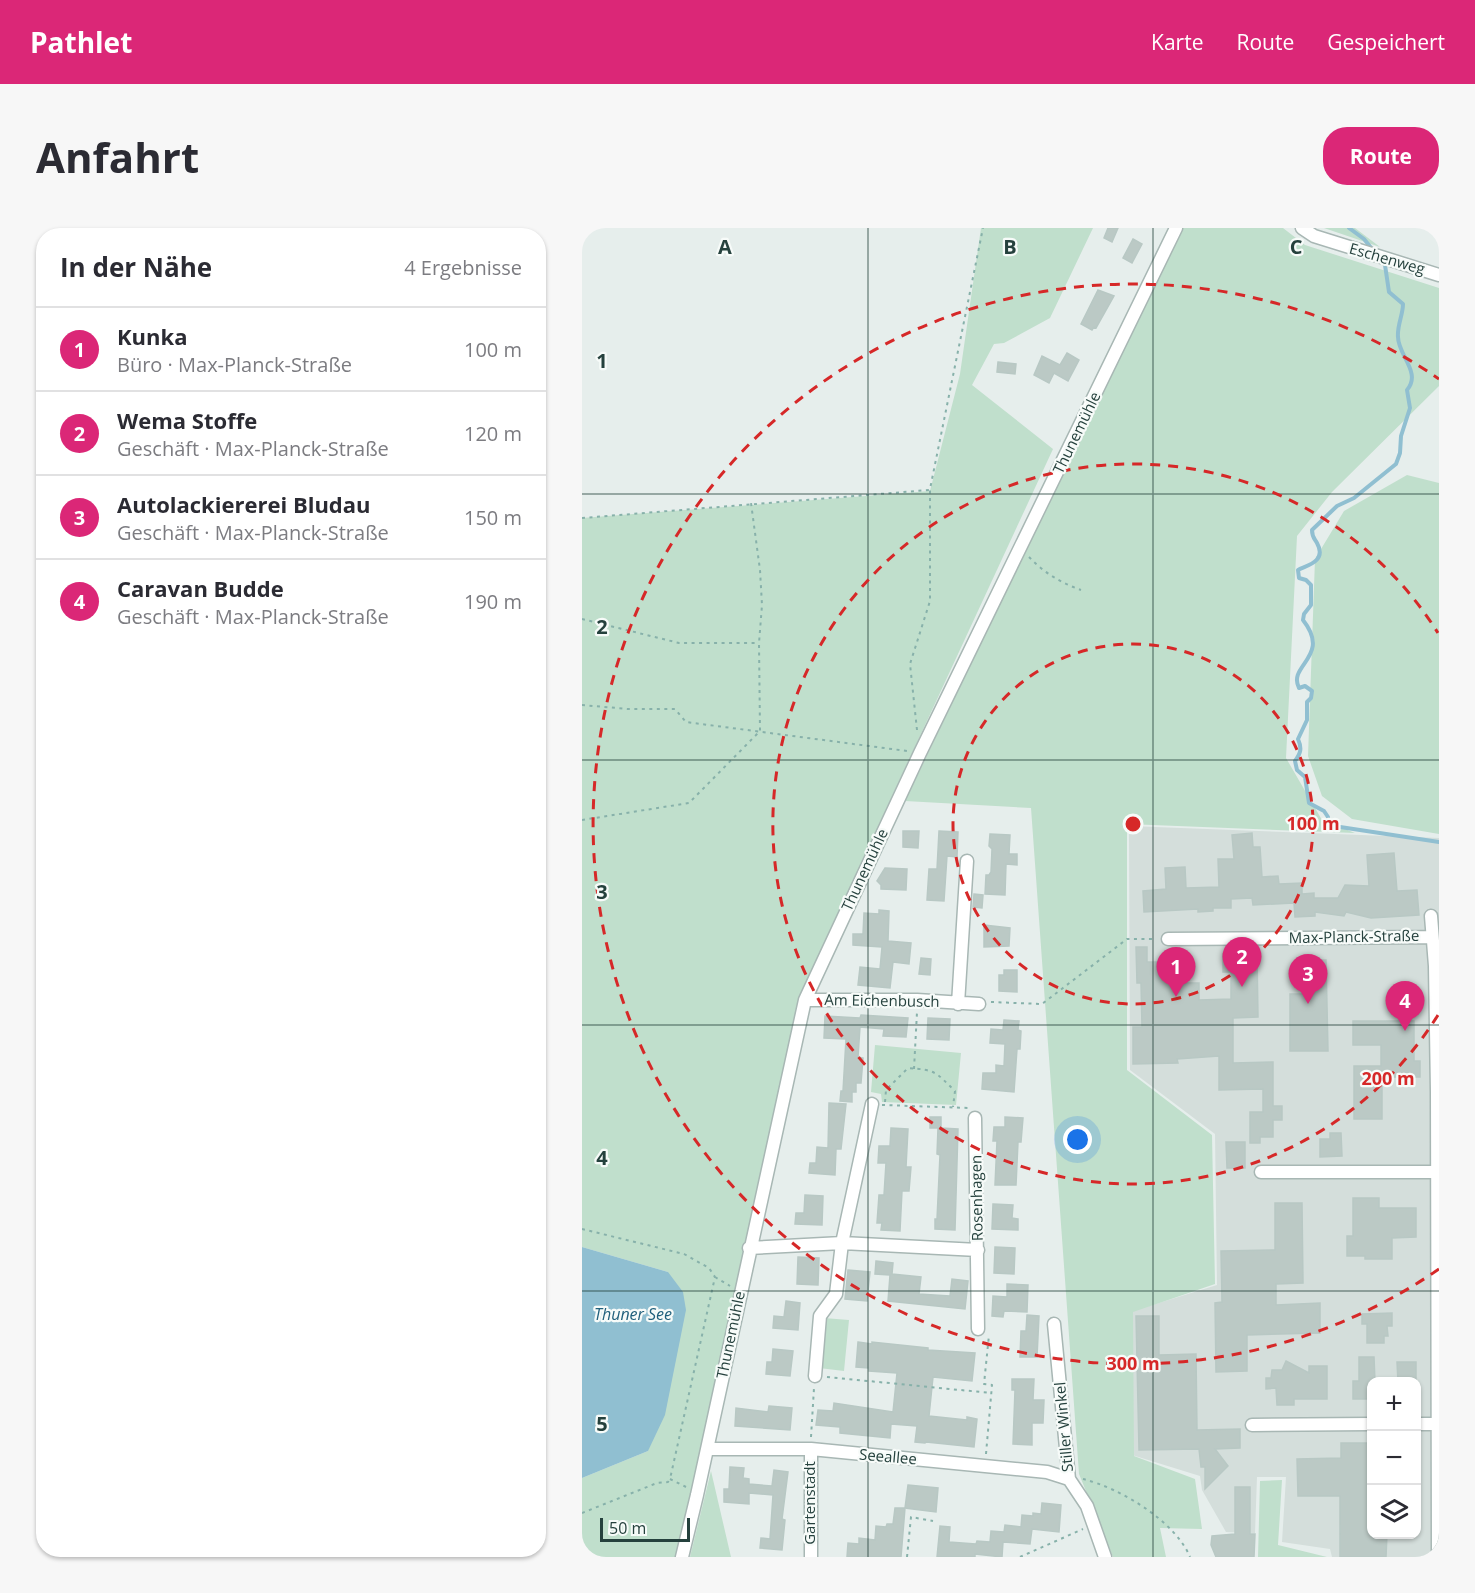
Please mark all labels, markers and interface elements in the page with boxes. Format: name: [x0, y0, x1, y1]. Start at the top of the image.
text: Pathlet: [30, 23, 132, 61]
text: Karte: [1151, 28, 1203, 56]
text: Route: [1236, 28, 1294, 56]
text: Gespeichert: [1327, 28, 1445, 56]
button: Route: [1323, 127, 1439, 185]
text: Anfahrt: [36, 128, 199, 185]
text: A: [718, 233, 732, 260]
text: B: [1003, 233, 1017, 260]
text: C: [1290, 233, 1303, 260]
street label: Eschenweg: [1347, 238, 1427, 278]
text: In der Nähe: [60, 249, 212, 285]
text: 4 Ergebnisse: [404, 254, 522, 281]
text: Kunka: [117, 321, 187, 351]
text: 1: [74, 336, 85, 363]
text: 100 m: [464, 336, 522, 363]
text: 1: [596, 347, 608, 374]
text: Büro · Max-Planck-Straße: [117, 351, 352, 378]
street label: Thunemühle: [1048, 388, 1105, 477]
text: Wema Stoffe: [117, 405, 257, 435]
text: 2: [74, 420, 85, 447]
text: 120 m: [464, 420, 522, 447]
text: Geschäft · Max-Planck-Straße: [117, 435, 389, 462]
text: Autolackiererei Bludau: [117, 489, 371, 519]
text: 3: [74, 504, 85, 531]
text: 150 m: [464, 504, 522, 531]
text: Geschäft · Max-Planck-Straße: [117, 519, 389, 546]
text: Caravan Budde: [117, 573, 284, 603]
text: 4: [74, 588, 85, 615]
text: 190 m: [464, 588, 522, 615]
text: Geschäft · Max-Planck-Straße: [117, 603, 389, 630]
text: 2: [596, 613, 608, 640]
text: 100 m: [1286, 811, 1340, 835]
centre of rings: [1123, 814, 1143, 834]
street label: Thunemühle: [836, 825, 892, 914]
text: 3: [596, 878, 608, 905]
street label: Max-Planck-Straße: [1289, 925, 1419, 947]
pin: 2: [1222, 938, 1262, 987]
pin: 1: [1156, 948, 1196, 997]
pin: 3: [1288, 954, 1328, 1004]
pin: 4: [1386, 982, 1424, 1031]
street label: Am Eichenbusch: [824, 989, 940, 1011]
text: 200 m: [1361, 1066, 1415, 1090]
your location: [1063, 1125, 1092, 1154]
text: 4: [596, 1144, 608, 1171]
street label: Rosenhagen: [965, 1155, 987, 1241]
street label: Thunemühle: [711, 1289, 749, 1380]
water label: Thuner See: [594, 1303, 672, 1325]
text: 300 m: [1106, 1351, 1160, 1375]
map controls: [1367, 1377, 1421, 1539]
button: +: [1367, 1377, 1421, 1431]
street label: Stiller Winkel: [1049, 1381, 1077, 1473]
text: 5: [596, 1410, 608, 1437]
button: −: [1367, 1431, 1421, 1485]
street label: Seeallee: [858, 1444, 918, 1468]
street label: Gartenstadt: [799, 1461, 819, 1545]
button: layers: [1367, 1485, 1421, 1539]
scale bar: [600, 1515, 690, 1542]
text: 50 m: [609, 1517, 646, 1539]

